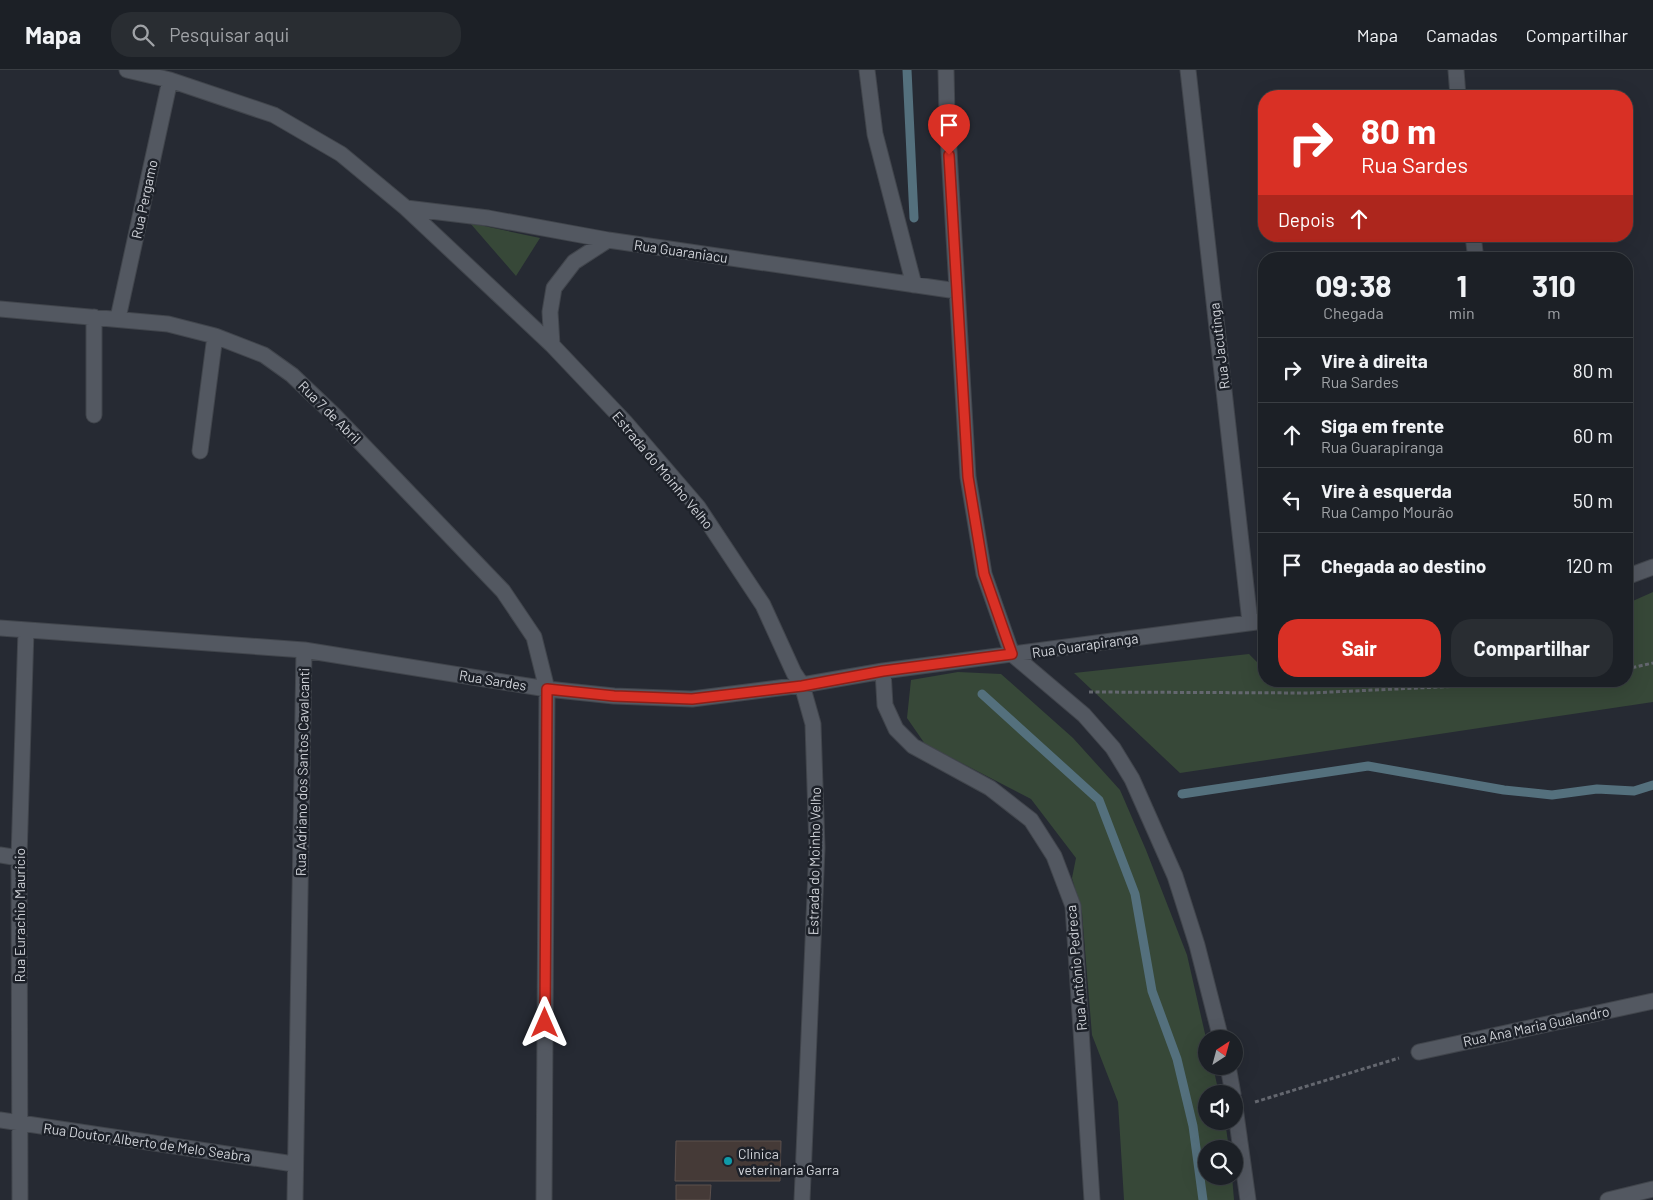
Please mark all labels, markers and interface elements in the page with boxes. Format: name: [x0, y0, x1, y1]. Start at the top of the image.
search box: [111, 12, 461, 57]
text: Mapa: [25, 20, 81, 49]
icon: search: [129, 21, 157, 49]
text: Pesquisar aqui: [169, 23, 289, 46]
text: Mapa: [1357, 24, 1398, 46]
text: Camadas: [1426, 24, 1498, 46]
text: Compartilhar: [1526, 24, 1628, 46]
pin: [928, 104, 970, 155]
text: 80 m: [1361, 109, 1436, 151]
icon: right: [1278, 110, 1343, 175]
icon: arrive: [935, 111, 963, 139]
text: Rua Sardes: [1361, 151, 1468, 177]
street label: Rua Pergamo: [127, 158, 161, 240]
icon: ahead: [1345, 205, 1373, 233]
text: Depois: [1278, 208, 1335, 231]
street label: Rua Guaraniacu: [633, 236, 729, 266]
text: 09:38: [1315, 267, 1392, 303]
text: 1: [1456, 267, 1467, 303]
text: 310: [1532, 267, 1576, 303]
street label: Rua Jacutinga: [1205, 302, 1233, 390]
text: Chegada: [1323, 303, 1384, 322]
text: min: [1449, 303, 1475, 322]
text: m: [1547, 303, 1560, 322]
text: Vire à direita: [1321, 349, 1428, 372]
icon: right: [1278, 356, 1306, 384]
text: 80 m: [1573, 359, 1613, 382]
text: Rua Sardes: [1321, 372, 1399, 391]
street label: Rua 7 de Abril: [295, 377, 365, 447]
street label: Estrada do Moinho Velho: [609, 408, 717, 532]
text: Siga em frente: [1321, 414, 1444, 437]
icon: ahead: [1278, 421, 1306, 449]
text: 60 m: [1573, 424, 1613, 447]
text: Rua Guarapiranga: [1321, 437, 1444, 456]
text: Vire à esquerda: [1321, 479, 1452, 502]
icon: left: [1278, 486, 1306, 514]
text: 50 m: [1573, 489, 1613, 512]
text: Rua Campo Mourão: [1321, 502, 1454, 521]
icon: arrive: [1278, 551, 1306, 579]
text: Chegada ao destino: [1321, 554, 1486, 577]
text: 120 m: [1566, 554, 1613, 577]
button: Sair: [1278, 619, 1441, 677]
button: Compartilhar: [1451, 619, 1613, 677]
street label: Rua Guarapiranga: [1031, 629, 1139, 661]
street label: Rua Sardes: [458, 666, 528, 694]
street label: Rua Adriano dos Santos Cavalcanti: [292, 668, 312, 876]
street label: Estrada do Moinho Velho: [804, 787, 824, 935]
street label: Rua Eurachio Maurício: [11, 848, 28, 982]
street label: Rua Antônio Pedreca: [1062, 904, 1090, 1032]
position arrow: [518, 996, 570, 1048]
street label: Rua Ana Maria Gualandro: [1461, 1002, 1611, 1050]
north arrow: [1198, 1030, 1242, 1075]
map controls: [1198, 1030, 1243, 1185]
button: sound: [1198, 1085, 1243, 1130]
street label: Rua Doutor Alberto de Melo Seabra: [42, 1119, 252, 1165]
button: search: [1198, 1140, 1243, 1185]
place label: Clinica veterinaria Garra: [738, 1145, 839, 1178]
marker: Clinica veterinaria Garra: [722, 1155, 734, 1167]

